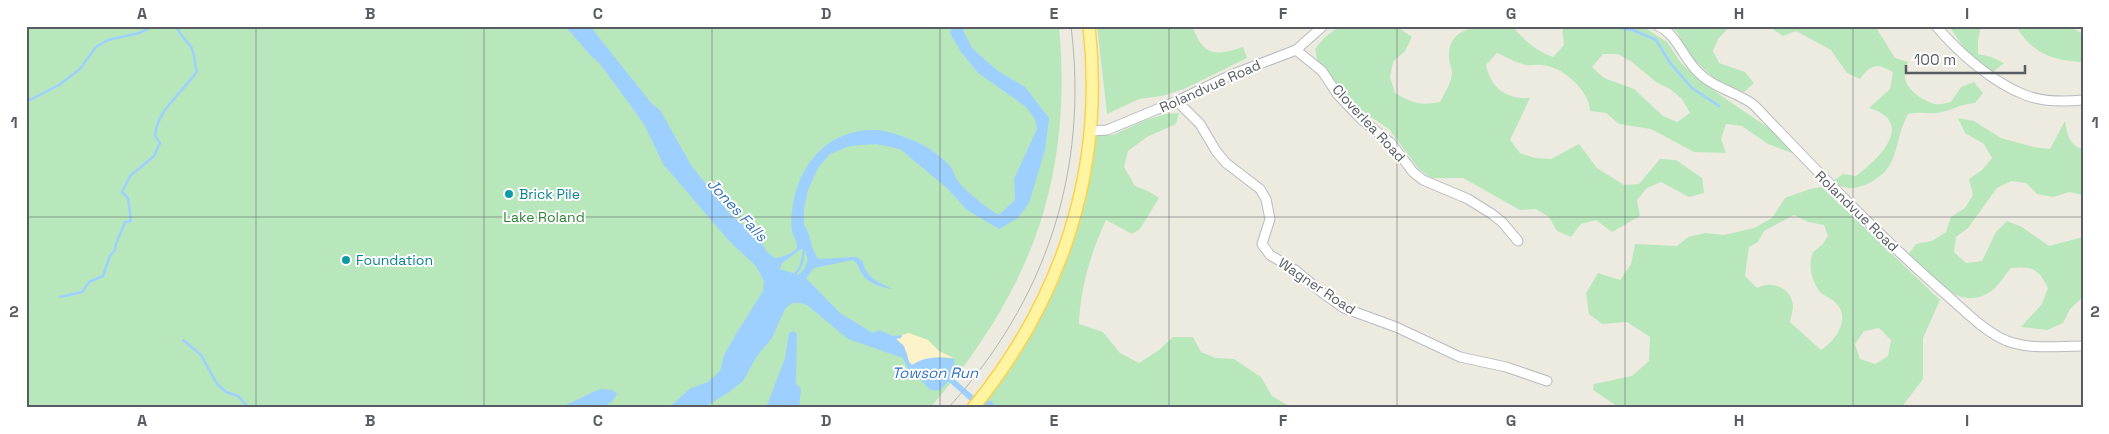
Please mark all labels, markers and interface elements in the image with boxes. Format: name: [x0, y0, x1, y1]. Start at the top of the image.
text: A: [137, 3, 147, 24]
text: B: [365, 3, 375, 24]
text: C: [593, 3, 603, 24]
text: D: [821, 3, 831, 24]
text: E: [1050, 3, 1059, 24]
text: F: [1279, 3, 1288, 24]
text: G: [1506, 3, 1516, 24]
text: H: [1734, 3, 1744, 24]
text: I: [1965, 3, 1969, 24]
scale bar: [1906, 42, 2025, 74]
text: 100 m: [1914, 50, 1956, 69]
street label: Rolandvue Road: [1157, 56, 1263, 116]
street label: Cloverlea Road: [1329, 81, 1409, 165]
text: 1: [10, 112, 18, 133]
text: 1: [2091, 112, 2099, 133]
street label: Rolandvue Road: [1812, 167, 1902, 255]
water label: Jones Falls: [703, 174, 772, 246]
place label: Brick Pile: [519, 185, 580, 203]
marker: Brick Pile: [503, 188, 515, 200]
park label: Lake Roland: [503, 208, 585, 226]
place label: Foundation: [356, 251, 433, 269]
marker: Foundation: [340, 254, 352, 266]
street label: Wagner Road: [1275, 254, 1359, 318]
text: 2: [9, 301, 19, 322]
text: 2: [2090, 301, 2100, 322]
water label: Towson Run: [892, 363, 979, 382]
text: A: [137, 410, 147, 431]
text: B: [365, 410, 375, 431]
text: C: [593, 410, 603, 431]
text: D: [821, 410, 831, 431]
text: E: [1050, 410, 1059, 431]
text: F: [1279, 410, 1288, 431]
text: G: [1506, 410, 1516, 431]
text: H: [1734, 410, 1744, 431]
text: I: [1965, 410, 1969, 431]

